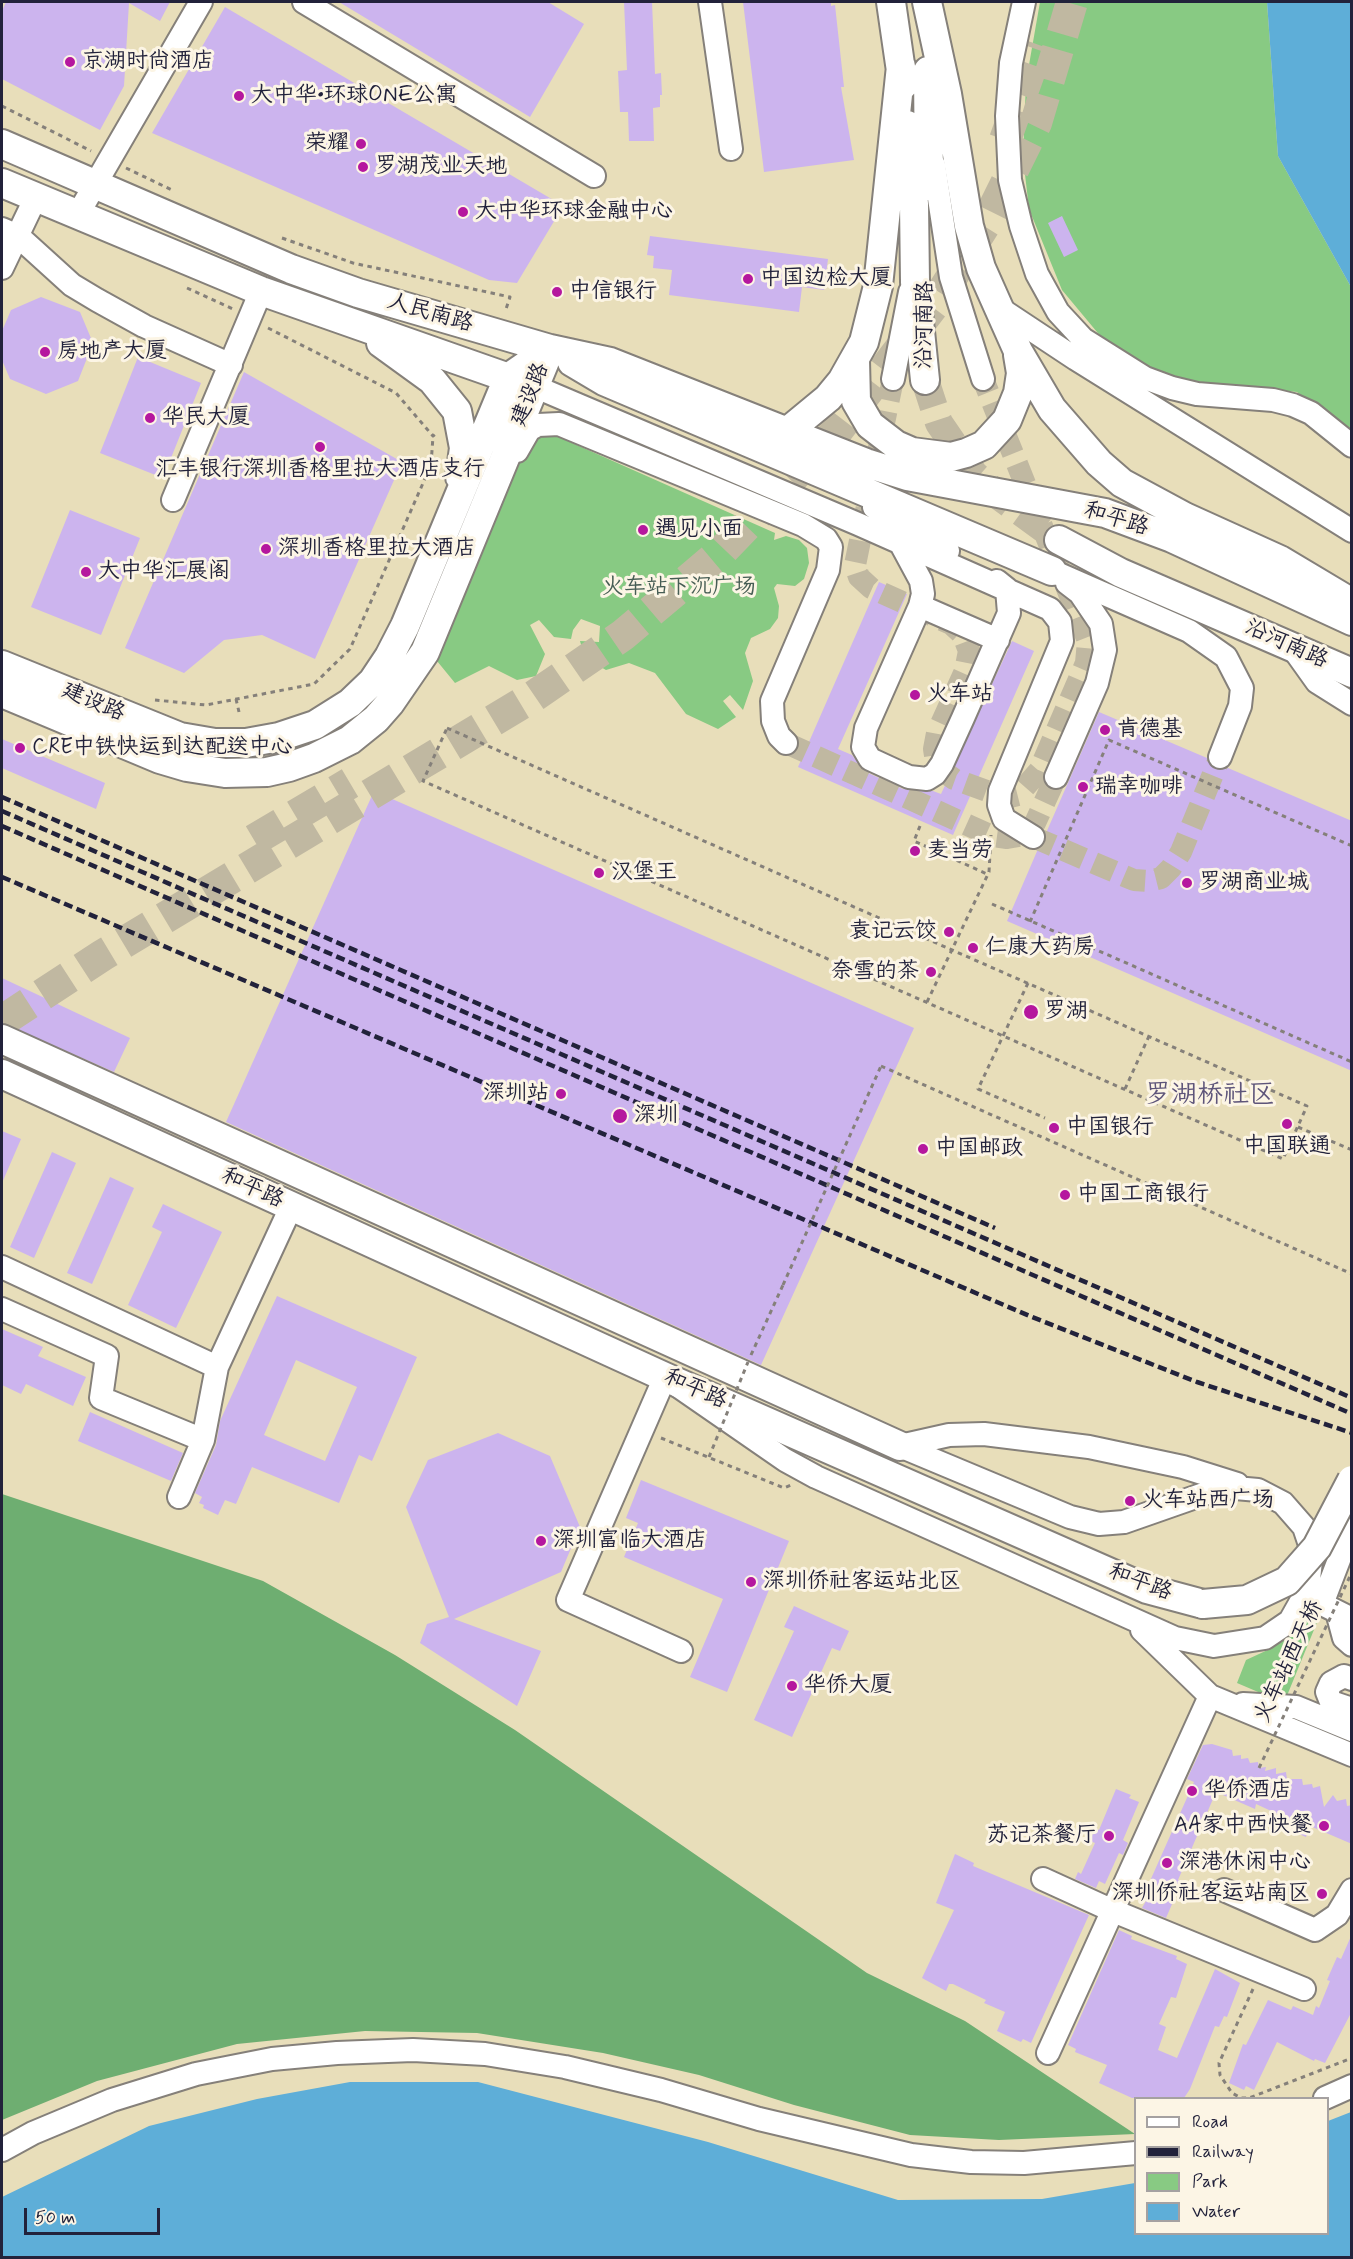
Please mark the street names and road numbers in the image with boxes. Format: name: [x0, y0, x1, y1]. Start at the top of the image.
street label: 沿河南路: [912, 281, 940, 369]
street label: 人民南路: [384, 289, 476, 339]
street label: 建设路: [506, 359, 556, 431]
street label: 和平路: [1081, 498, 1151, 542]
street label: 沿河南路: [1240, 615, 1332, 675]
street label: 建设路: [57, 678, 129, 728]
street label: 和平路: [217, 1163, 287, 1215]
street label: 和平路: [659, 1365, 731, 1415]
street label: 和平路: [1104, 1559, 1176, 1607]
street label: 火车站西天桥: [1250, 1597, 1330, 1727]

